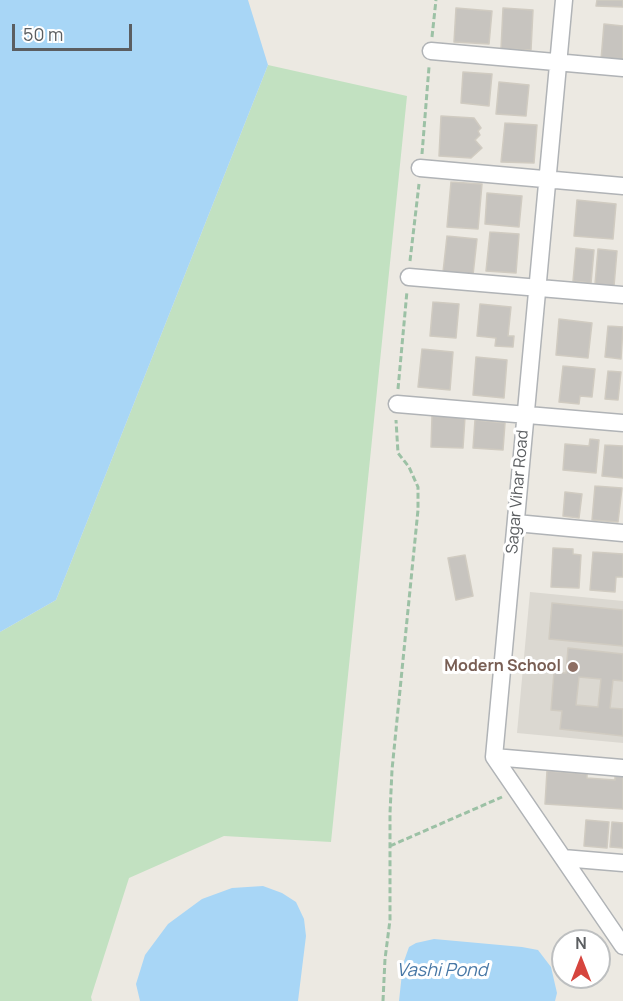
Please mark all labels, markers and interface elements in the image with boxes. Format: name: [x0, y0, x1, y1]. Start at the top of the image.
scale bar: [15, 12, 135, 50]
text: 50 m: [23, 22, 63, 46]
street label: Sagar Vihar Road: [503, 429, 533, 555]
place label: Modern School: [444, 657, 561, 677]
marker: Modern School: [566, 660, 580, 674]
north arrow: [551, 929, 611, 989]
text: N: [575, 932, 587, 954]
water label: Vashi Pond: [397, 960, 487, 982]

